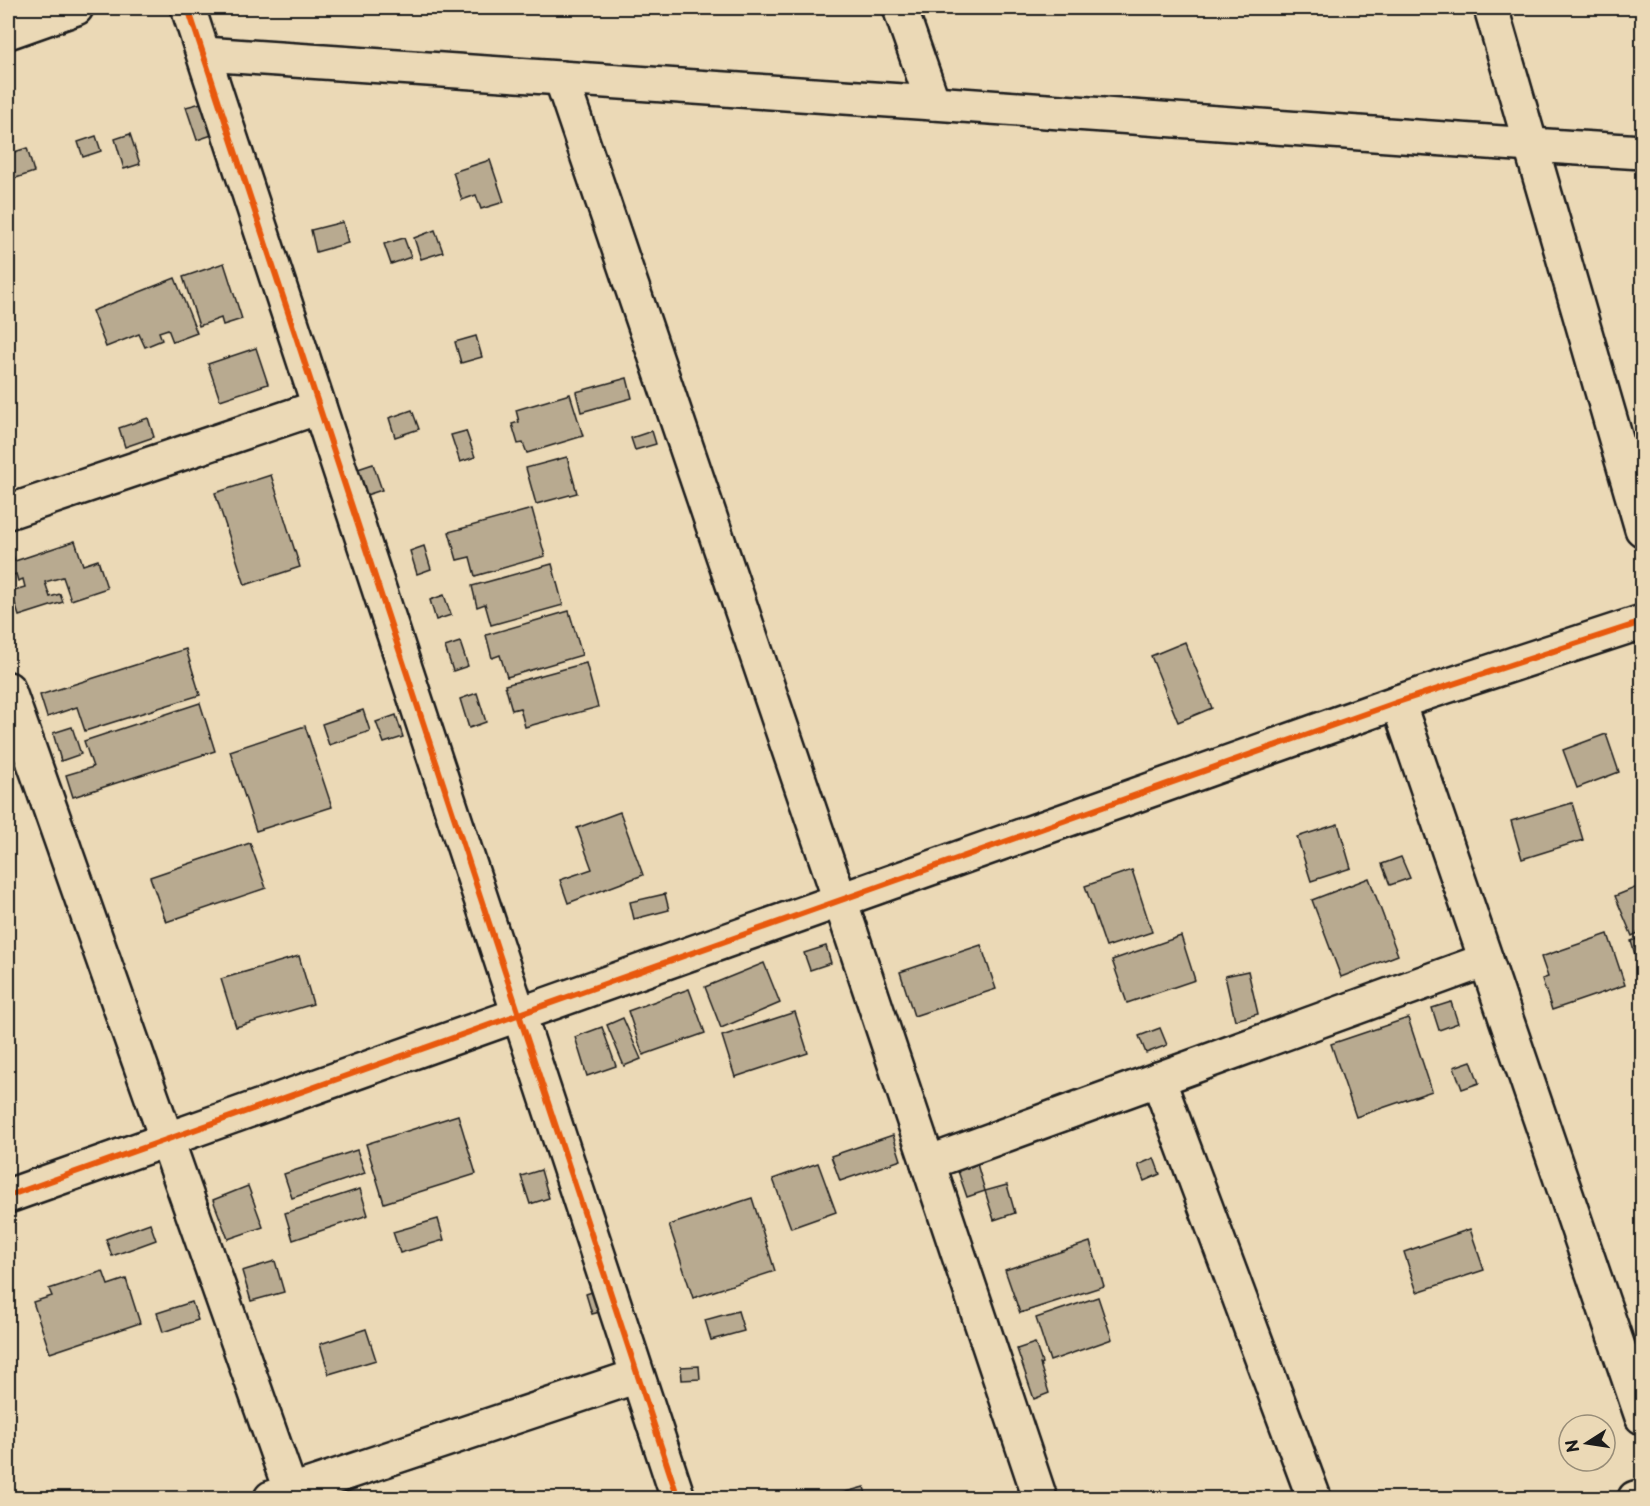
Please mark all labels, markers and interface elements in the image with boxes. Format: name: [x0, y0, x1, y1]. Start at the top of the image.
north arrow: [1557, 1413, 1617, 1473]
text: N: [1558, 1438, 1584, 1455]

